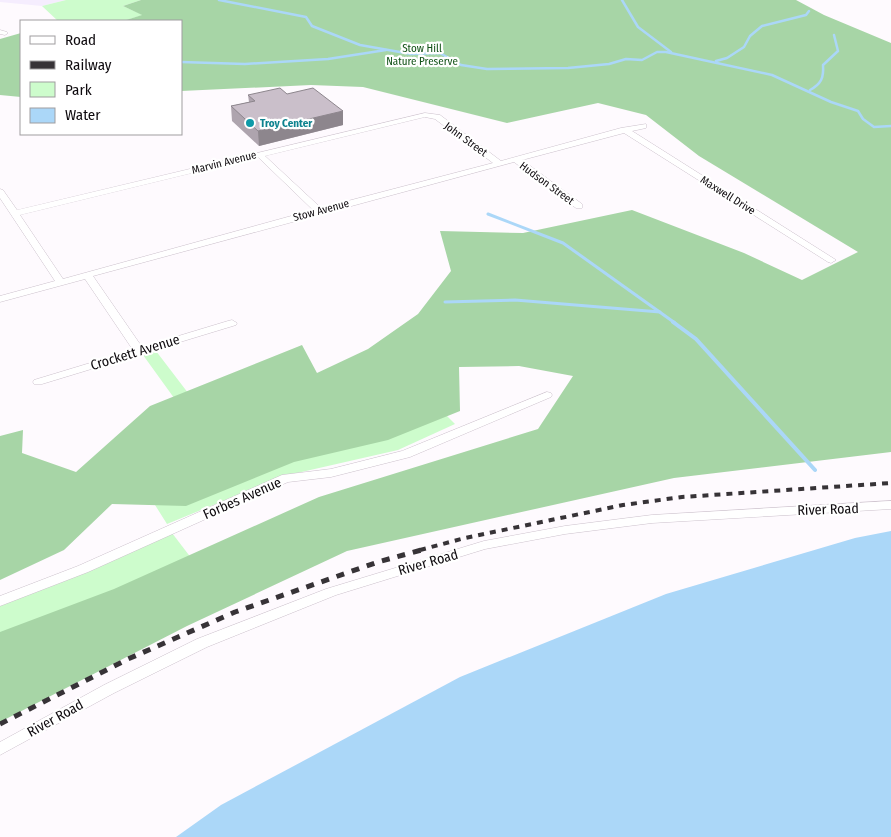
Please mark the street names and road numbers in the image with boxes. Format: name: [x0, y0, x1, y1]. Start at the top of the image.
street label: John Street: [442, 119, 490, 160]
street label: Marvin Avenue: [190, 148, 258, 177]
street label: Hudson Street: [517, 159, 577, 208]
street label: Maxwell Drive: [698, 173, 758, 217]
street label: Stow Avenue: [292, 197, 351, 224]
street label: Crockett Avenue: [88, 331, 182, 374]
street label: Forbes Avenue: [201, 474, 284, 523]
street label: River Road: [797, 500, 859, 519]
street label: River Road: [396, 546, 460, 579]
street label: River Road: [24, 696, 86, 741]

